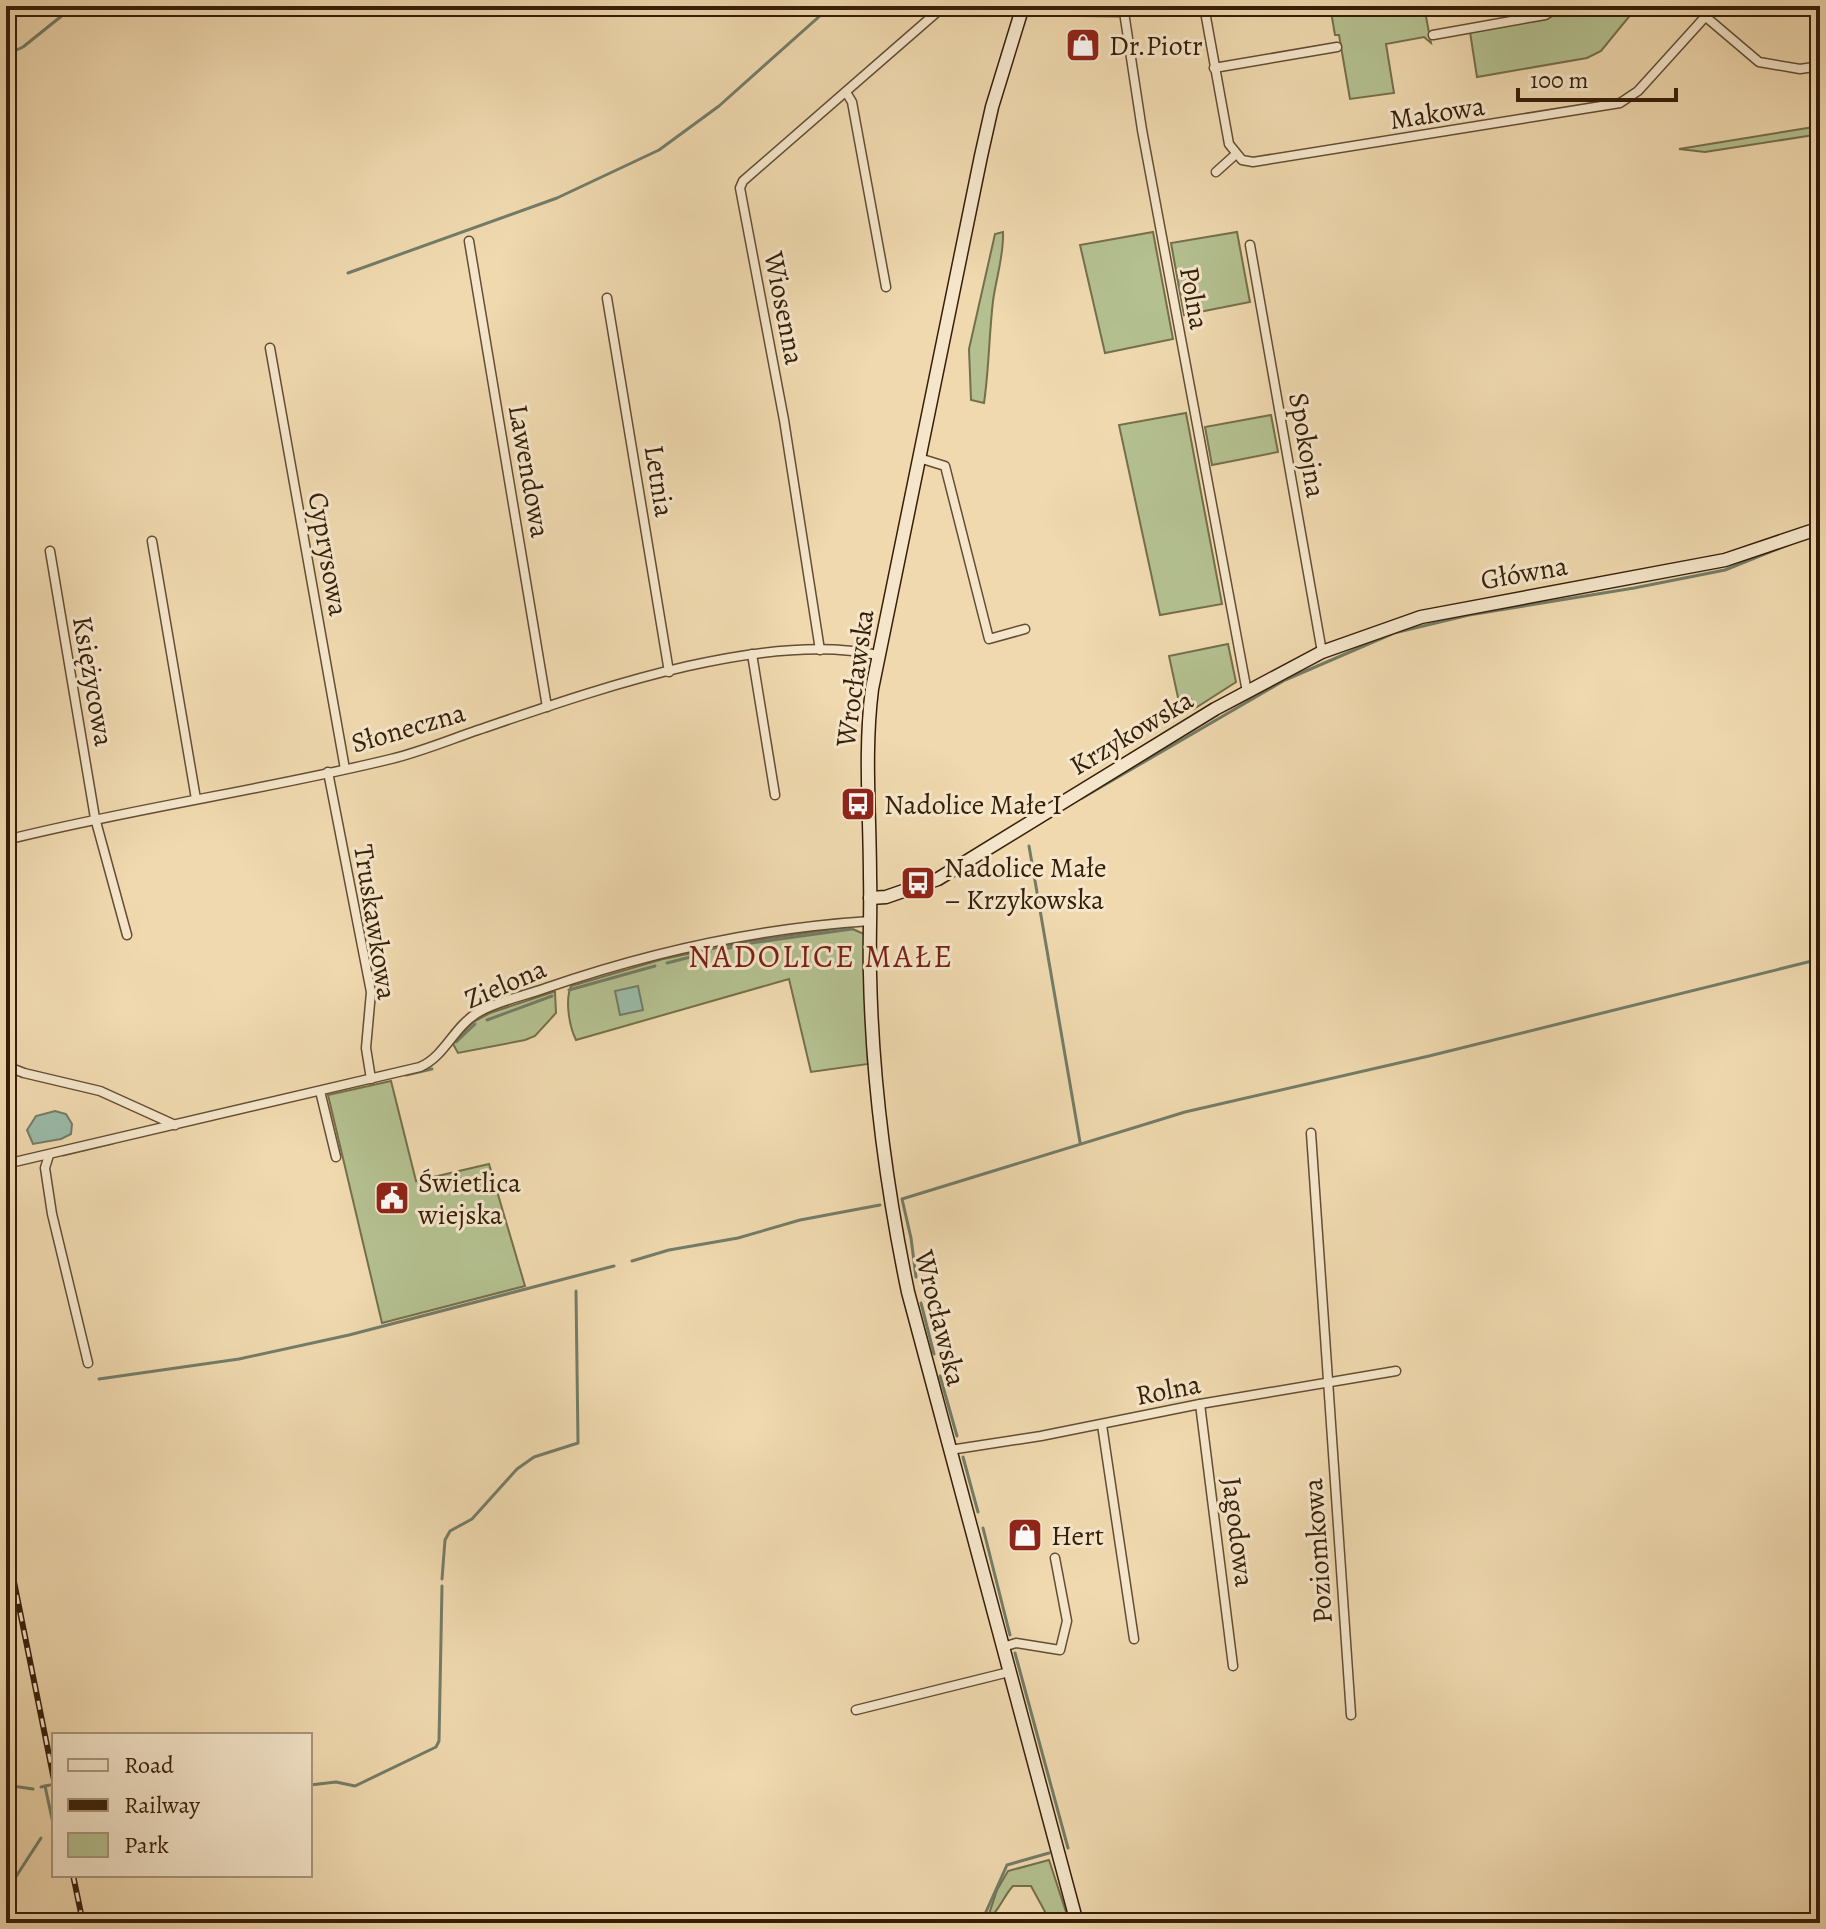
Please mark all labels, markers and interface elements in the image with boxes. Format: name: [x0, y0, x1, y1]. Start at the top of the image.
shop icon: Dr.Piotr: [1064, 26, 1102, 64]
place label: Dr.Piotr: [1109, 27, 1203, 65]
scale bar: [1518, 52, 1676, 102]
text: 100 m: [1530, 64, 1589, 96]
street label: Makowa: [1387, 87, 1487, 139]
street label: Wiosenna: [754, 247, 814, 368]
street label: Polna: [1170, 264, 1218, 333]
street label: Spokojna: [1279, 390, 1335, 501]
street label: Lawendowa: [499, 402, 559, 541]
street label: Letnia: [635, 442, 683, 520]
street label: Cyprysowa: [298, 489, 358, 619]
street label: Główna: [1478, 547, 1571, 599]
street label: Wrocławska: [826, 607, 883, 750]
street label: Księżycowa: [63, 613, 123, 749]
street label: Krzykowska: [1063, 681, 1200, 785]
street label: Słoneczna: [347, 694, 470, 762]
bus stop icon: Nadolice Małe I: [839, 785, 877, 823]
place label: Nadolice Małe I: [884, 786, 1062, 824]
street label: Truskawkowa: [344, 842, 406, 1002]
place label: Nadolice Małe – Krzykowska: [944, 849, 1106, 919]
bus stop icon: Nadolice Małe – Krzykowska: [899, 864, 937, 902]
district label: NADOLICE MAŁE: [688, 934, 954, 978]
street label: Zielona: [459, 950, 552, 1018]
place label: Świetlica wiejska: [417, 1164, 521, 1234]
public building icon: Świetlica wiejska: [373, 1179, 411, 1217]
street label: Wrocławska: [905, 1245, 975, 1390]
street label: Rolna: [1132, 1365, 1204, 1415]
street label: Jagodowa: [1212, 1475, 1264, 1589]
street label: Poziomkowa: [1294, 1477, 1342, 1625]
shop icon: Hert: [1006, 1516, 1044, 1554]
place label: Hert: [1051, 1517, 1104, 1555]
legend: [52, 1733, 312, 1877]
text: Road: [124, 1749, 174, 1781]
text: Railway: [124, 1789, 200, 1821]
text: Park: [124, 1829, 169, 1861]

